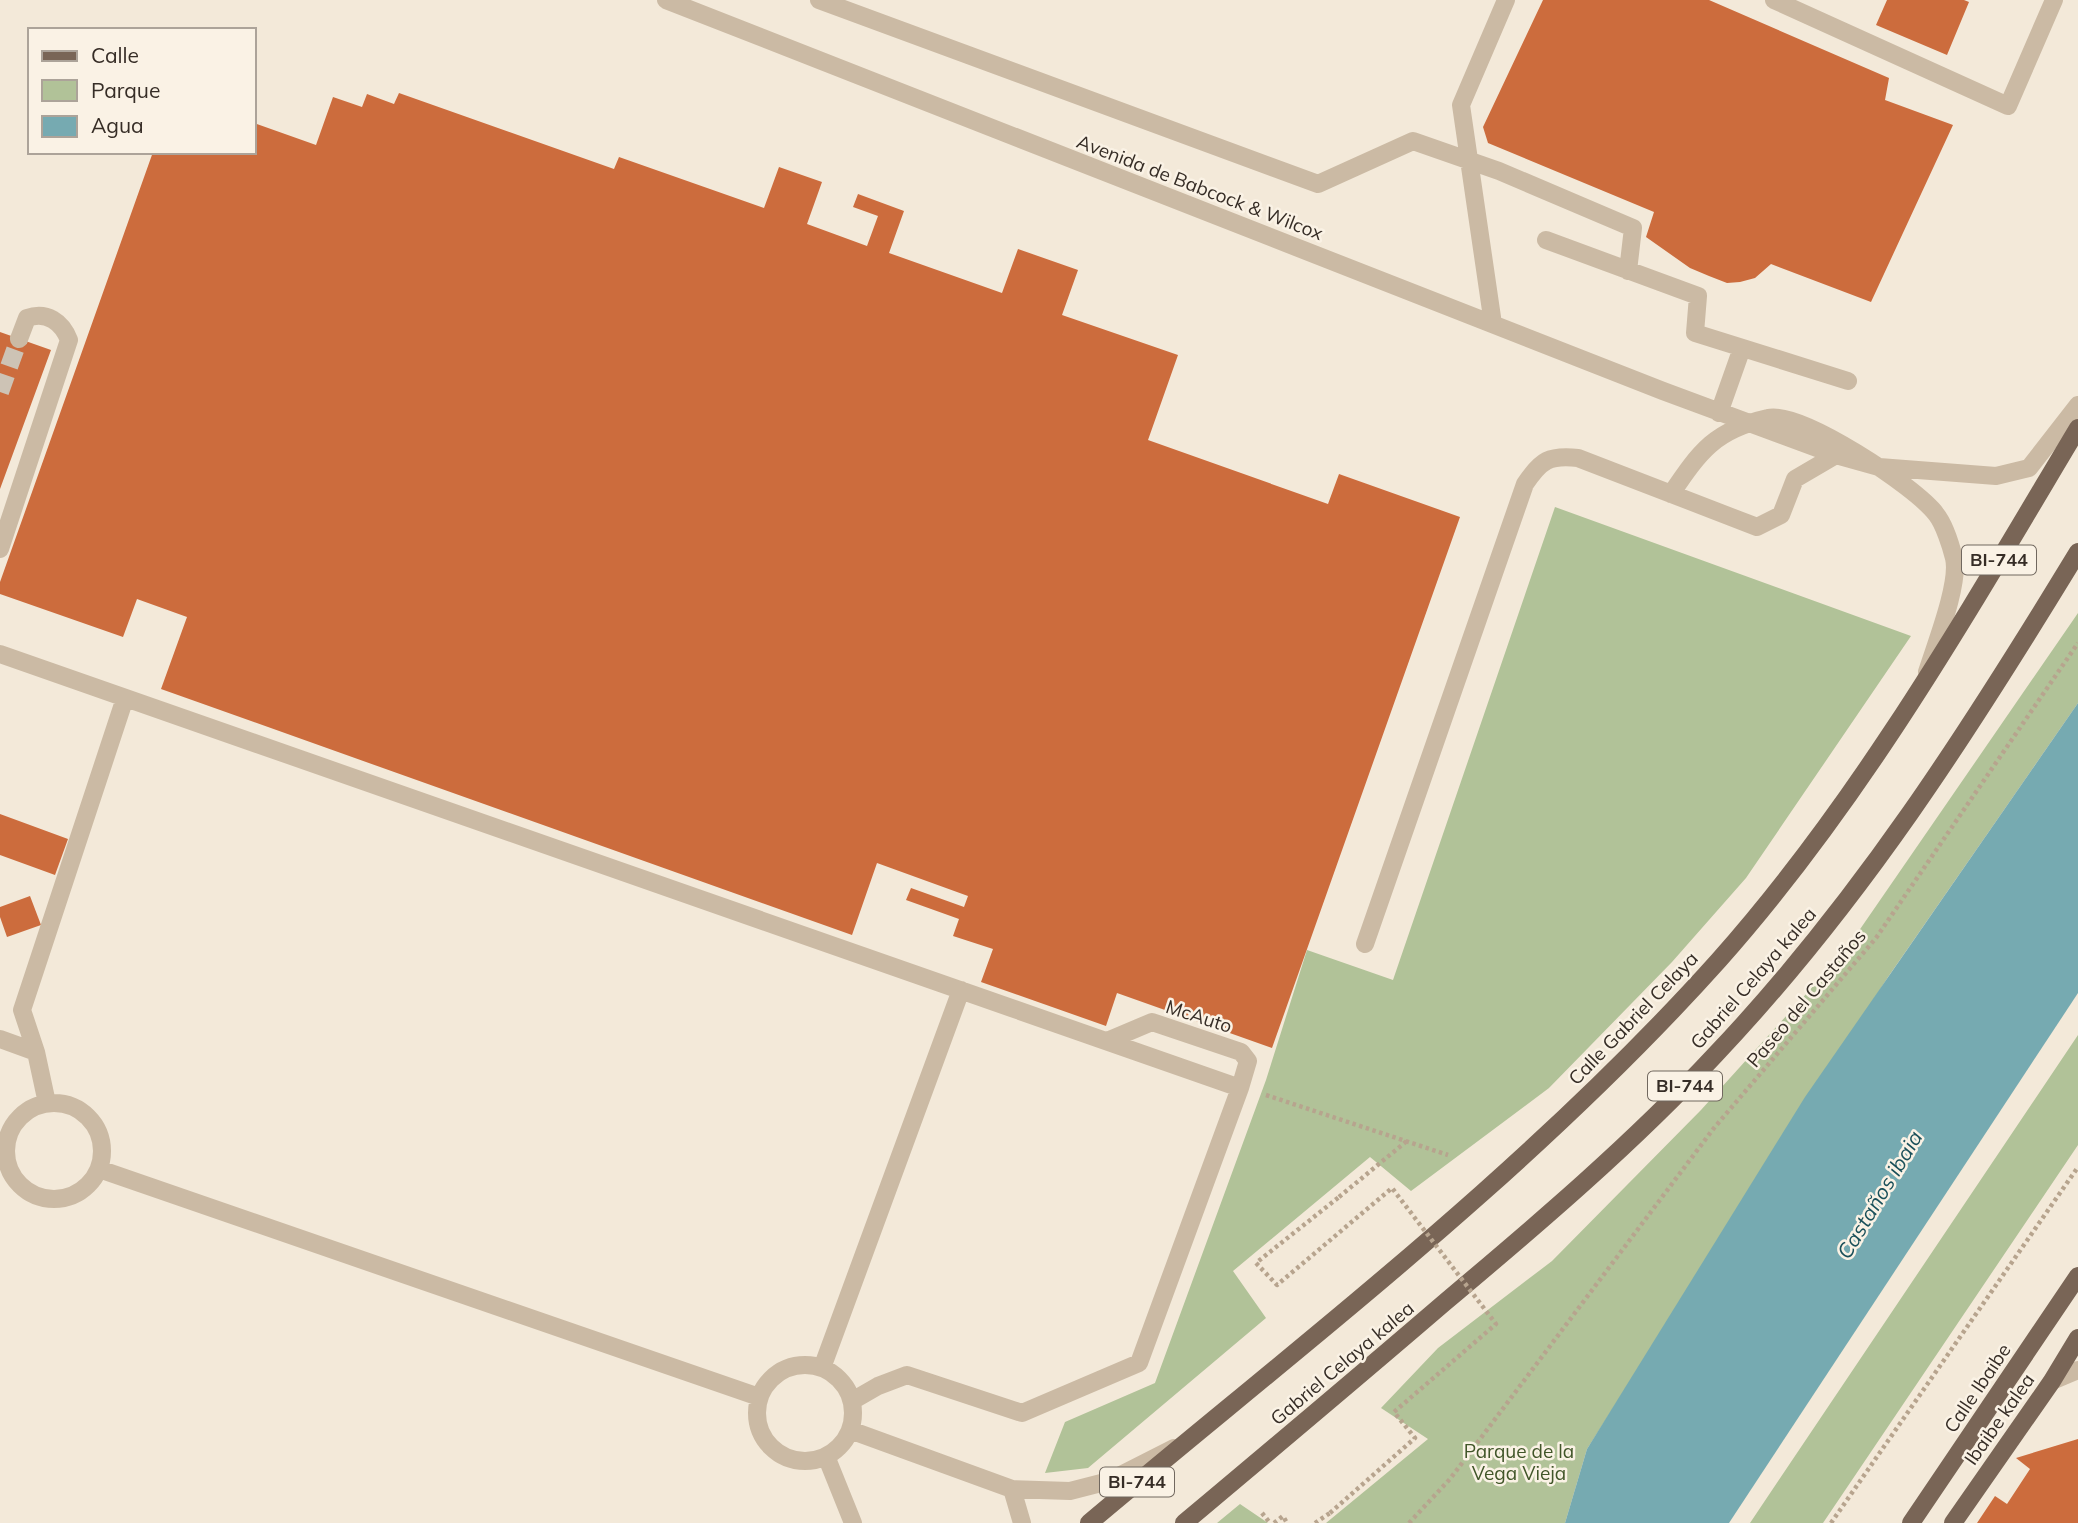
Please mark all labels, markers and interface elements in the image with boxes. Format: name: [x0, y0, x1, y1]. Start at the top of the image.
legend: [28, 28, 256, 154]
text: Calle: [91, 42, 139, 68]
text: Parque: [91, 77, 160, 103]
text: Agua: [91, 112, 144, 138]
street label: Avenida de Babcock & Wilcox: [1074, 129, 1326, 245]
road number: BI-744: [1962, 546, 2036, 574]
street label: Gabriel Celaya kalea: [1685, 902, 1821, 1054]
street label: Paseo del Castaños: [1741, 924, 1871, 1072]
street label: Calle Gabriel Celaya: [1563, 946, 1703, 1090]
street label: McAuto: [1163, 994, 1235, 1038]
road number: BI-744: [1648, 1072, 1722, 1100]
water label: Castaños ibaia: [1831, 1126, 1928, 1263]
street label: Gabriel Celaya kalea: [1265, 1296, 1419, 1430]
street label: Calle Ibaibe: [1938, 1339, 2016, 1437]
street label: Ibaibe kalea: [1959, 1369, 2039, 1469]
park label: Parque de la Vega Vieja: [1464, 1439, 1574, 1485]
road number: BI-744: [1100, 1468, 1174, 1497]

